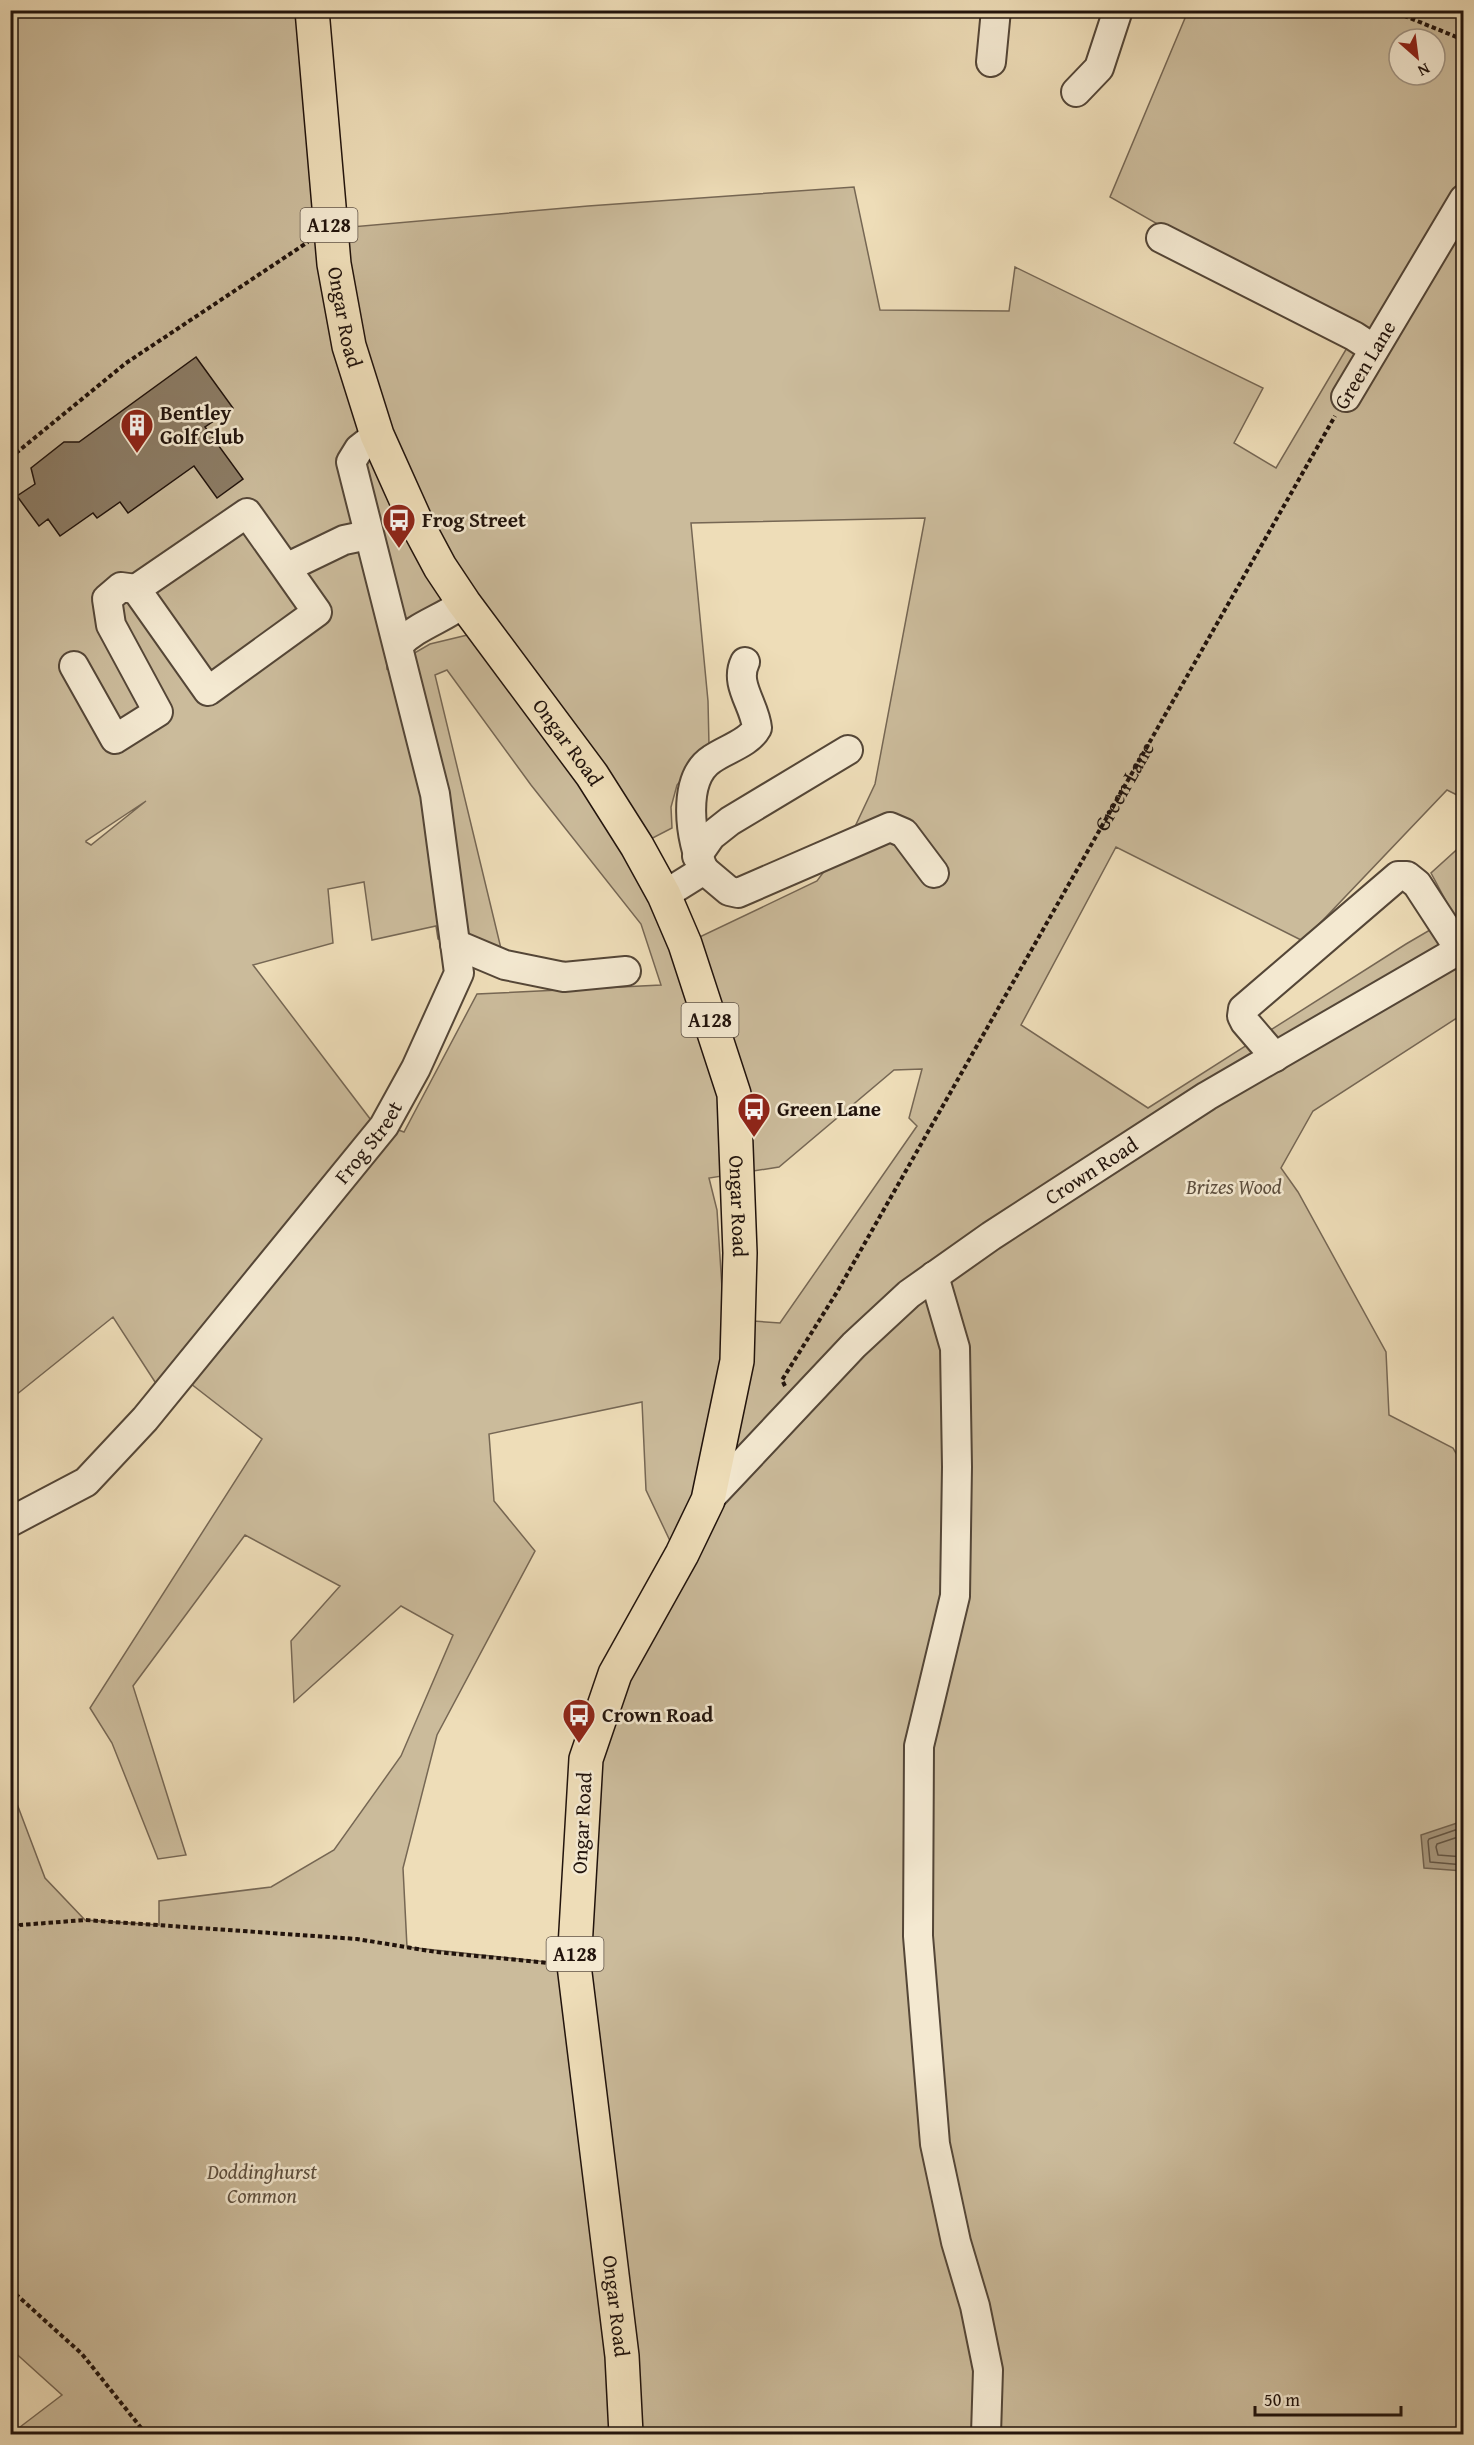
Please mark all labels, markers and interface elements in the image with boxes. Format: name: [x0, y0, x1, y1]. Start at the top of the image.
north arrow: [1387, 27, 1447, 87]
text: N: [1413, 57, 1434, 83]
road number: A128: [300, 208, 358, 242]
street label: Ongar Road: [320, 264, 371, 372]
street label: Green Lane: [1326, 314, 1403, 415]
place label: Bentley Golf Club: [160, 397, 244, 452]
building icon: Bentley Golf Club: [119, 407, 155, 454]
bus stop icon: Frog Street: [381, 502, 417, 549]
place label: Frog Street: [422, 504, 526, 535]
street label: Ongar Road: [525, 692, 612, 793]
street label: Green Lane: [1086, 736, 1162, 837]
road number: A128: [682, 1003, 738, 1037]
bus stop icon: Green Lane: [736, 1091, 772, 1138]
place label: Green Lane: [777, 1093, 881, 1124]
street label: Frog Street: [327, 1095, 410, 1191]
street label: Crown Road: [1038, 1128, 1144, 1212]
street label: Ongar Road: [721, 1155, 756, 1259]
park label: Brizes Wood: [1185, 1171, 1282, 1202]
bus stop icon: Crown Road: [561, 1697, 597, 1744]
place label: Crown Road: [602, 1699, 713, 1730]
street label: Ongar Road: [563, 1770, 600, 1875]
road number: A128: [546, 1937, 604, 1971]
park label: Doddinghurst Common: [206, 2156, 317, 2211]
street label: Ongar Road: [595, 2253, 638, 2359]
scale bar: [1255, 2379, 1400, 2417]
text: 50 m: [1264, 2386, 1300, 2413]

